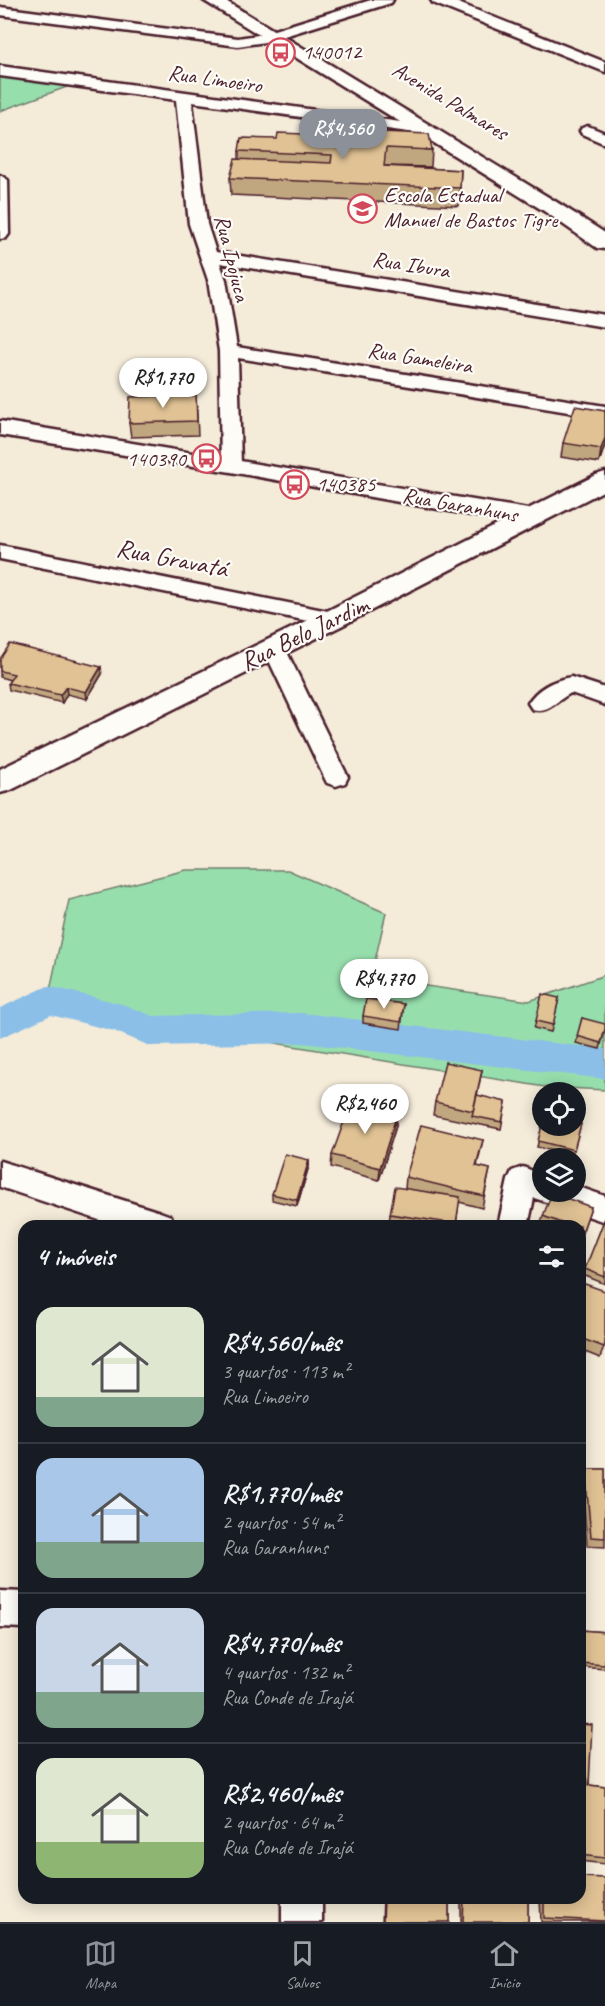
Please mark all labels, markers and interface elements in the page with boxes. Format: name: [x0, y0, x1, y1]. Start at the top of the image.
bus stop icon: 140012: [265, 36, 297, 68]
place label: 140012: [302, 38, 364, 66]
street label: Avenida Palmares: [387, 56, 515, 148]
street label: Rua Limoeiro: [166, 59, 265, 100]
pin: R$4,560: [288, 109, 398, 160]
text: R$4,560: [313, 116, 373, 141]
place label: Escola Estadual Manuel de Bastos Tigre: [384, 181, 559, 234]
school or university icon: Escola Estadual Manuel de Bastos Tigre: [347, 192, 379, 224]
street label: Rua Ipojuca: [208, 212, 257, 305]
street label: Rua Ibura: [370, 245, 453, 285]
street label: Rua Gameleira: [366, 336, 476, 380]
pin: R$1,770: [108, 358, 218, 409]
text: R$1,770: [133, 365, 193, 390]
bus stop icon: 140390: [191, 443, 223, 475]
place label: 140390: [127, 445, 188, 473]
bus stop icon: 140385: [279, 468, 311, 500]
place label: 140385: [316, 470, 377, 498]
street label: Rua Garanhuns: [400, 481, 521, 529]
street label: Rua Gravatá: [114, 531, 233, 585]
street label: Rua Belo Jardim: [235, 587, 376, 678]
pin: R$4,770: [329, 959, 439, 1010]
text: R$4,770: [354, 966, 414, 991]
map controls: [532, 1082, 586, 1202]
button: locate: [532, 1082, 586, 1136]
pin: R$2,460: [310, 1084, 420, 1135]
text: R$2,460: [335, 1091, 395, 1116]
button: layers: [532, 1148, 586, 1202]
text: 4 imóveis: [36, 1240, 115, 1273]
icon: filters: [535, 1240, 568, 1273]
text: R$4,560/mês: [222, 1326, 341, 1359]
icon: home: [84, 1331, 156, 1403]
text: 3 quartos · 113 m²: [222, 1359, 349, 1384]
text: Rua Limoeiro: [222, 1384, 308, 1409]
text: R$1,770/mês: [222, 1477, 341, 1510]
icon: home: [84, 1482, 156, 1554]
text: 2 quartos · 54 m²: [222, 1510, 340, 1535]
text: Rua Garanhuns: [222, 1535, 328, 1560]
text: R$4,770/mês: [222, 1627, 341, 1660]
icon: home: [84, 1632, 156, 1704]
text: 4 quartos · 132 m²: [222, 1660, 349, 1685]
text: Rua Conde de Irajá: [222, 1685, 353, 1710]
text: R$2,460/mês: [222, 1777, 341, 1810]
icon: home: [84, 1782, 156, 1854]
text: 2 quartos · 64 m²: [222, 1810, 340, 1835]
text: Rua Conde de Irajá: [222, 1835, 353, 1860]
tab: Mapa: [84, 1937, 117, 1993]
tab: Salvos: [286, 1937, 319, 1993]
tab: Início: [488, 1937, 521, 1993]

